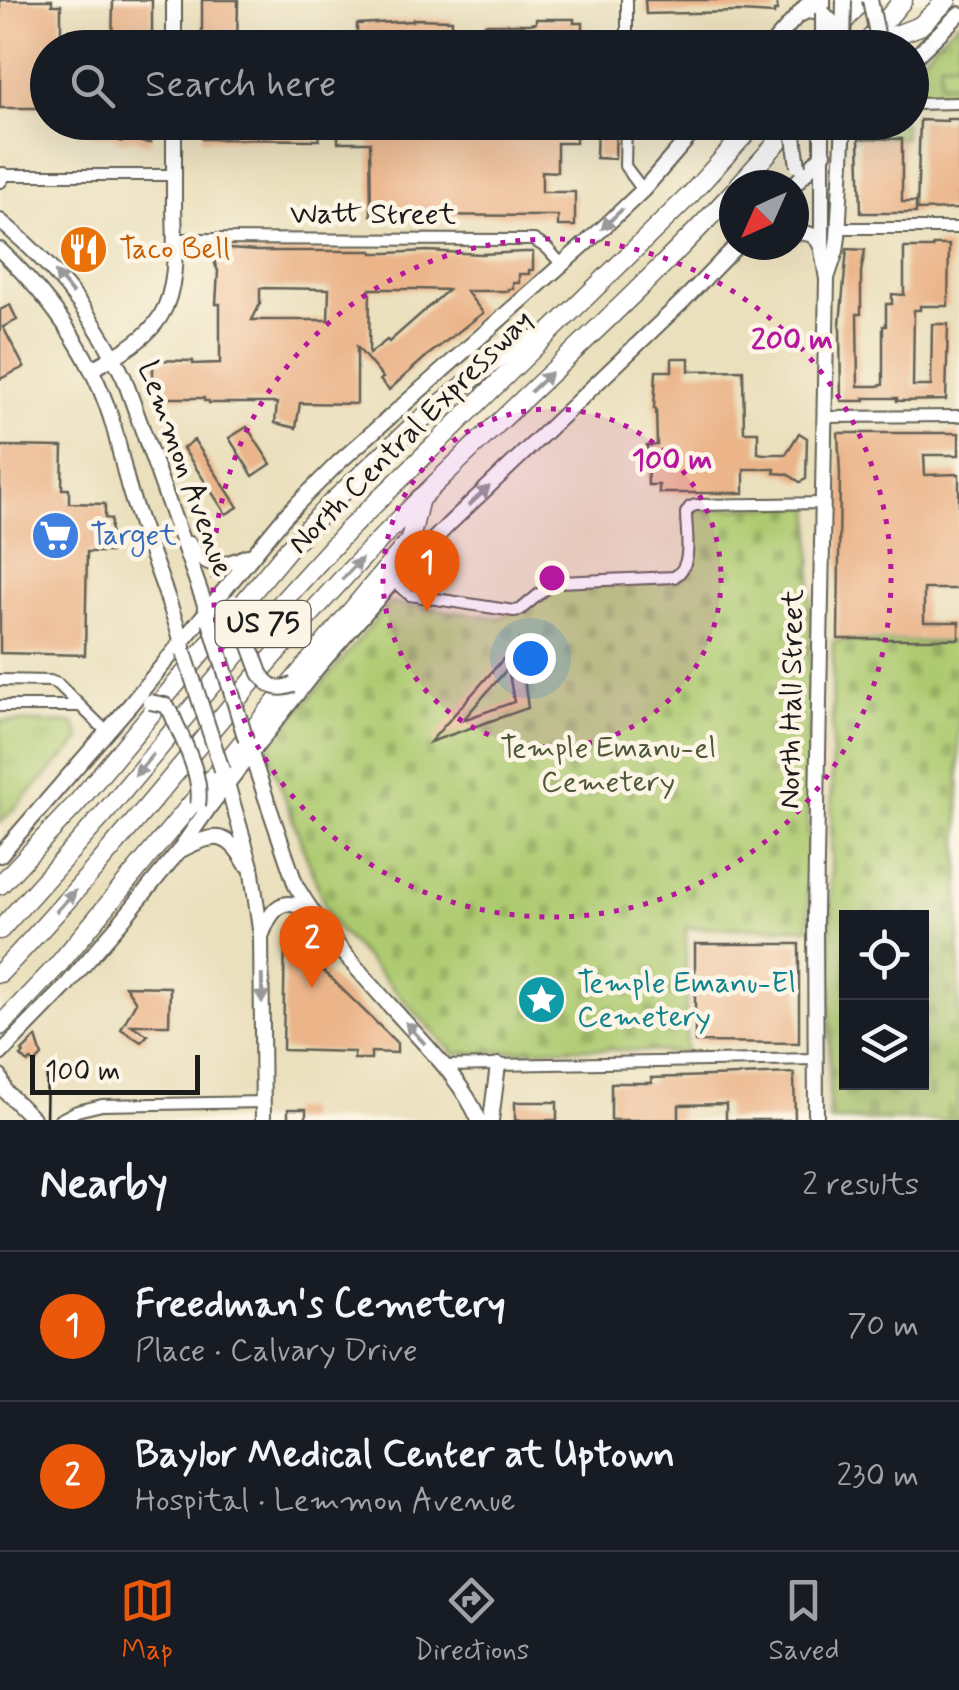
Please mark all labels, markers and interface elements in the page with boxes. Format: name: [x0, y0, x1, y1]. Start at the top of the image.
search box: [30, 30, 929, 140]
icon: search: [65, 58, 120, 113]
text: Search here: [145, 61, 336, 110]
north arrow: [719, 170, 809, 260]
street label: Watt Street: [290, 195, 456, 234]
one-way arrow: [600, 208, 624, 231]
restaurant icon: Taco Bell: [58, 223, 110, 275]
place label: Taco Bell: [119, 230, 230, 269]
one-way arrow: [54, 271, 75, 296]
street label: North Central Expressway: [280, 301, 542, 563]
text: 200 m: [751, 321, 833, 360]
street label: Lemmon Avenue: [128, 356, 242, 582]
one-way arrow: [529, 371, 553, 394]
text: 100 m: [632, 441, 712, 480]
one-way arrow: [467, 485, 491, 508]
supermarket icon: Target: [29, 509, 81, 561]
place label: Target: [90, 516, 177, 557]
pin: 1: [394, 530, 460, 612]
one-way arrow: [340, 557, 363, 581]
centre of rings: [534, 560, 570, 596]
street label: North Hall Street: [771, 588, 813, 809]
road number: US 75: [216, 601, 310, 647]
your location: [505, 633, 556, 684]
park label: Temple Emanu-el Cemetery: [500, 729, 716, 802]
one-way arrow: [134, 752, 155, 777]
one-way arrow: [55, 889, 77, 914]
pin: 2: [280, 906, 344, 988]
map controls: [839, 910, 929, 1090]
button: locate: [839, 910, 929, 1000]
place label: Temple Emanu-El Cemetery: [577, 964, 796, 1037]
one-way arrow: [255, 973, 271, 1005]
place icon: Temple Emanu-El Cemetery: [516, 974, 568, 1026]
button: layers: [839, 1000, 929, 1090]
one-way arrow: [404, 1021, 427, 1045]
scale bar: [30, 1050, 200, 1094]
text: 100 m: [45, 1054, 120, 1091]
text: Nearby: [40, 1158, 168, 1213]
text: 2 results: [802, 1164, 919, 1206]
text: Freedman's Cemetery: [135, 1281, 506, 1330]
text: 1: [65, 1305, 80, 1347]
text: 70 m: [847, 1305, 919, 1347]
text: Place · Calvary Drive: [135, 1330, 418, 1372]
text: Baylor Medical Center at Uptown: [135, 1431, 675, 1480]
text: 2: [65, 1455, 80, 1497]
text: 230 m: [836, 1455, 919, 1497]
text: Hospital · Lemmon Avenue: [135, 1480, 516, 1522]
tab: Map: [120, 1573, 175, 1670]
tab: Directions: [414, 1573, 529, 1670]
tab: Saved: [769, 1573, 839, 1670]

